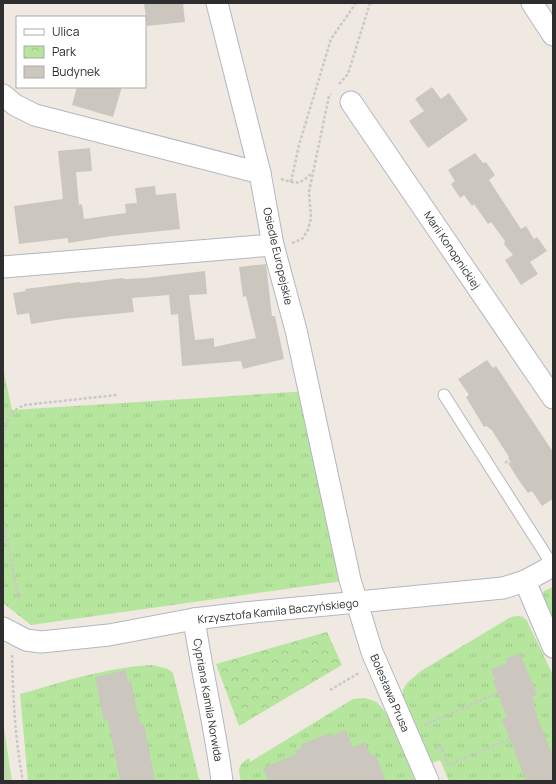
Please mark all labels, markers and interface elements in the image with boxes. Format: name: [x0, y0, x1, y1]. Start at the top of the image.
legend: [16, 16, 146, 88]
text: Ulica: [52, 23, 79, 40]
text: Park: [52, 43, 77, 60]
text: Budynek: [52, 63, 101, 80]
street label: Osiedle Europejskie: [260, 206, 297, 307]
street label: Marii Konopnickiej: [421, 208, 484, 292]
street label: Krzysztofa Kamila Baczyńskiego: [197, 595, 360, 626]
street label: Cypriana Kamila Norwida: [190, 637, 227, 763]
street label: Bolesława Prusa: [367, 652, 414, 734]

